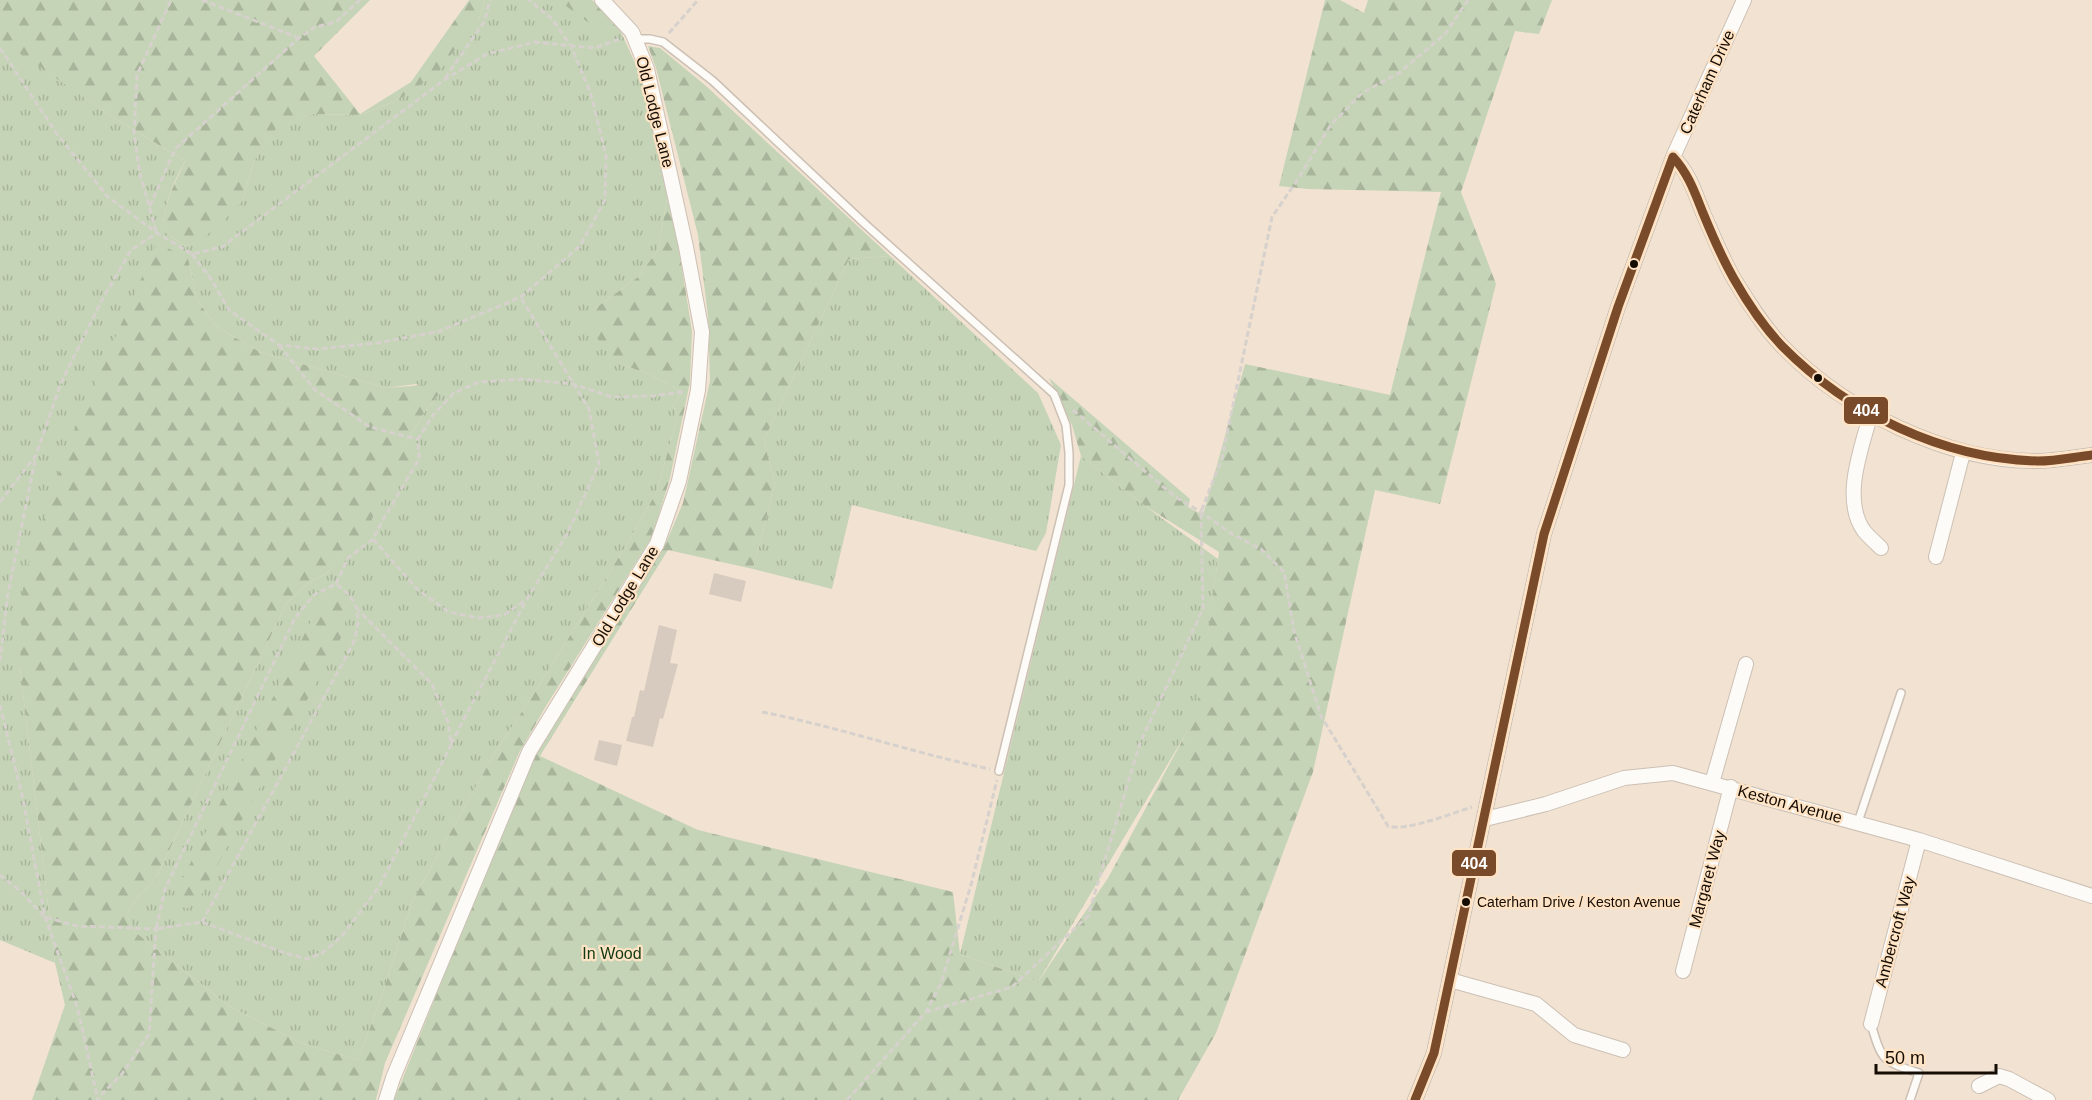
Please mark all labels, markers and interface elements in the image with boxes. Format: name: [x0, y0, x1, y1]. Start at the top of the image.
street label: Caterham Drive: [1676, 27, 1738, 137]
street label: Old Lodge Lane: [633, 55, 677, 169]
unlabelled marker: [1628, 258, 1640, 270]
unlabelled marker: [1812, 372, 1824, 384]
line badge: 404: [1843, 396, 1889, 425]
text: 404: [1853, 402, 1879, 419]
street label: Old Lodge Lane: [588, 543, 662, 649]
street label: Keston Avenue: [1736, 782, 1844, 826]
street label: Margaret Way: [1686, 829, 1728, 929]
line badge: 404: [1451, 849, 1497, 877]
text: 404: [1461, 855, 1487, 872]
street label: Ambercroft Way: [1872, 875, 1918, 989]
place label: Caterham Drive / Keston Avenue: [1477, 894, 1681, 910]
marker: Caterham Drive / Keston Avenue: [1460, 896, 1472, 908]
park label: In Wood: [582, 945, 642, 962]
scale bar: [1876, 1037, 1996, 1075]
text: 50 m: [1885, 1048, 1925, 1068]

